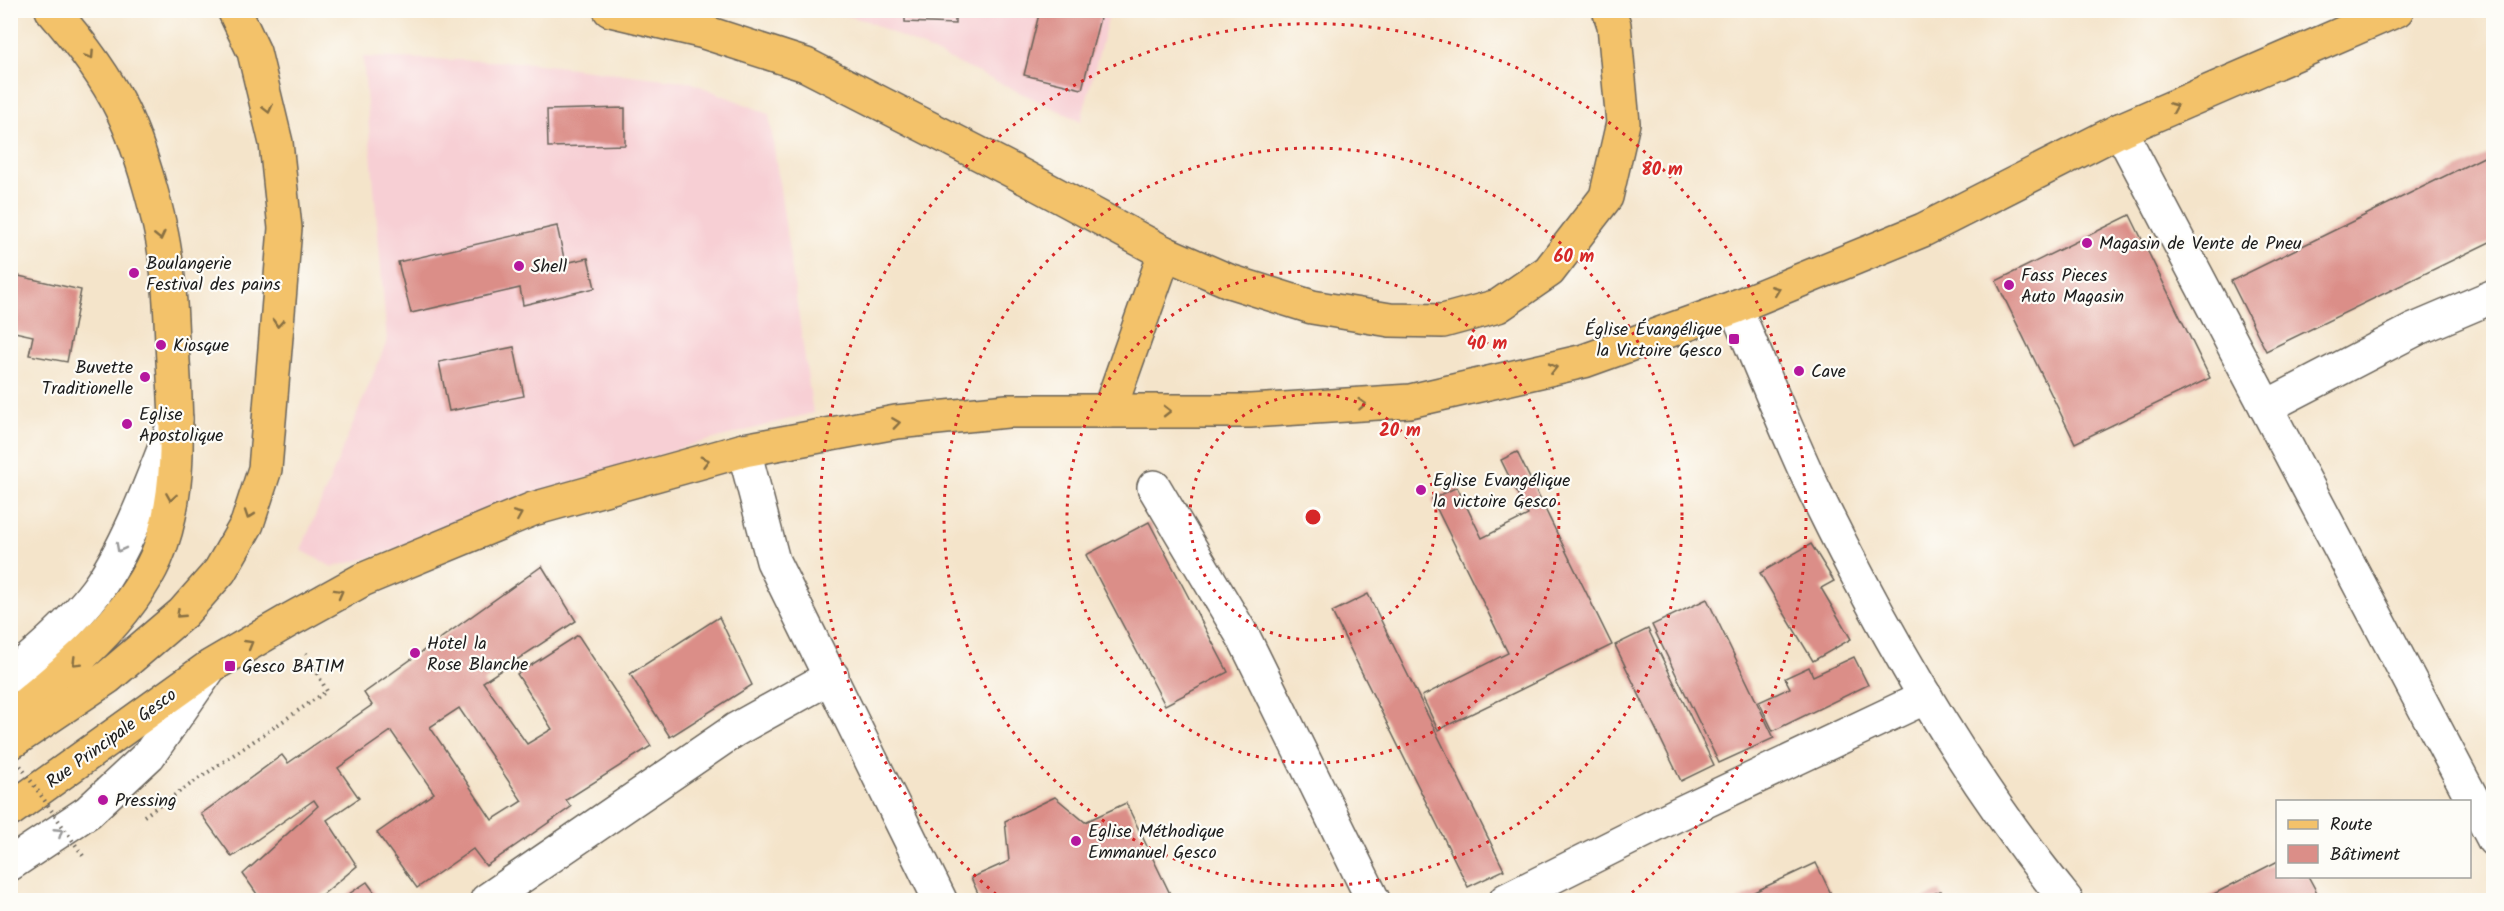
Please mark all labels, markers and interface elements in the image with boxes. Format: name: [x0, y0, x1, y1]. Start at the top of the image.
one-way arrow: [82, 49, 93, 60]
one-way arrow: [2167, 102, 2178, 114]
one-way arrow: [260, 104, 273, 114]
text: 80 m: [1641, 156, 1683, 185]
one-way arrow: [153, 230, 166, 240]
place label: Magasin de Vente de Pneu: [2099, 230, 2302, 259]
marker: Magasin de Vente de Pneu: [2080, 236, 2094, 250]
text: 60 m: [1554, 243, 1595, 272]
place label: Boulangerie Festival des pains: [146, 250, 281, 300]
place label: Shell: [531, 253, 568, 282]
marker: Shell: [512, 259, 526, 273]
place label: Fass Pieces Auto Magasin: [2021, 262, 2124, 312]
marker: Boulangerie Festival des pains: [127, 266, 141, 280]
marker: Fass Pieces Auto Magasin: [2002, 278, 2016, 292]
one-way arrow: [1770, 285, 1781, 297]
place label: Église Évangélique la Victoire Gesco: [1585, 316, 1722, 366]
one-way arrow: [272, 318, 285, 328]
text: 40 m: [1467, 330, 1508, 359]
place label: Kiosque: [173, 332, 229, 361]
marker: Église Évangélique la Victoire Gesco: [1727, 332, 1741, 346]
marker: Kiosque: [154, 338, 168, 352]
place label: Buvette Traditionelle: [42, 354, 133, 404]
place label: Cave: [1811, 358, 1846, 387]
one-way arrow: [1548, 363, 1558, 376]
marker: Cave: [1792, 364, 1806, 378]
marker: Buvette Traditionelle: [138, 370, 152, 384]
one-way arrow: [1357, 398, 1366, 411]
place label: Eglise Apostolique: [139, 401, 223, 451]
one-way arrow: [1163, 405, 1172, 417]
marker: Eglise Apostolique: [120, 417, 134, 431]
one-way arrow: [891, 417, 900, 429]
text: 20 m: [1379, 417, 1421, 446]
one-way arrow: [700, 455, 710, 468]
place label: Eglise Evangélique la victoire Gesco: [1433, 467, 1570, 517]
marker: Eglise Evangélique la victoire Gesco: [1414, 483, 1428, 497]
one-way arrow: [165, 491, 178, 501]
centre of rings: [1303, 507, 1323, 527]
one-way arrow: [244, 509, 257, 520]
one-way arrow: [511, 510, 522, 522]
one-way arrow: [116, 542, 127, 552]
one-way arrow: [333, 589, 343, 600]
one-way arrow: [177, 607, 187, 618]
place label: Hotel la Rose Blanche: [427, 630, 528, 680]
one-way arrow: [243, 639, 254, 651]
marker: Hotel la Rose Blanche: [408, 646, 422, 660]
place label: Gesco BATIM: [242, 653, 345, 682]
one-way arrow: [73, 655, 84, 666]
marker: Gesco BATIM: [223, 659, 237, 673]
street label: Rue Principale Gesco: [40, 682, 184, 797]
place label: Pressing: [115, 787, 177, 816]
marker: Pressing: [96, 793, 110, 807]
legend: [2276, 800, 2471, 878]
text: Route: [2330, 811, 2372, 840]
place label: Eglise Méthodique Emmanuel Gesco: [1088, 818, 1224, 868]
one-way arrow: [53, 828, 64, 839]
marker: Eglise Méthodique Emmanuel Gesco: [1069, 834, 1083, 848]
text: Bâtiment: [2330, 841, 2401, 870]

